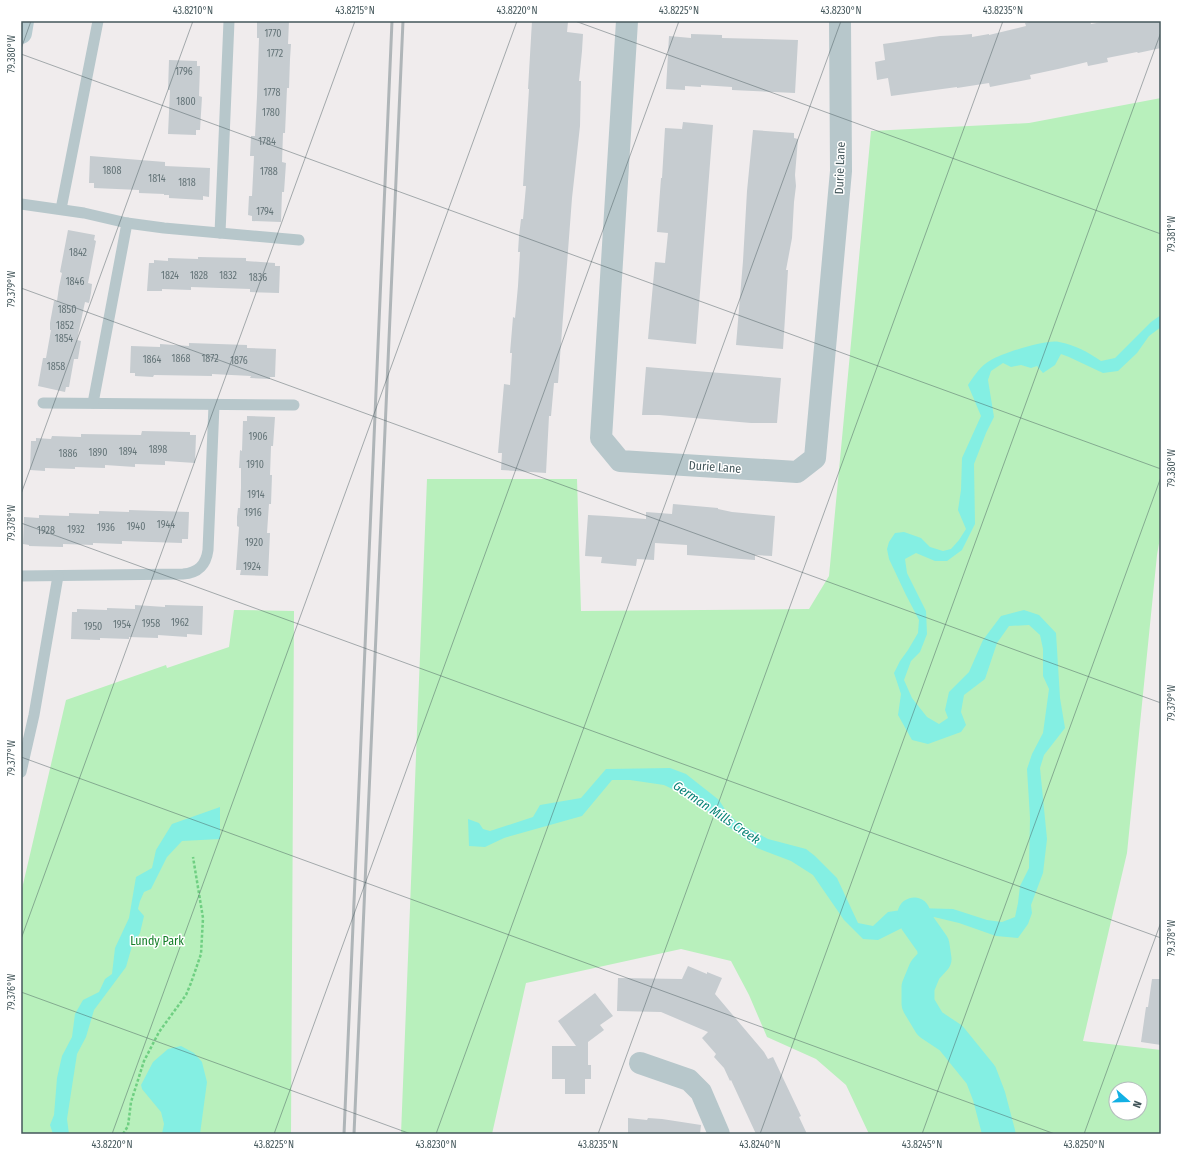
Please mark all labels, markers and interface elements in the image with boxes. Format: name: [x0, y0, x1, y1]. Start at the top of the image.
text: 43.8210°N: [173, 5, 213, 17]
text: 43.8215°N: [335, 5, 375, 17]
text: 43.8220°N: [496, 5, 538, 17]
text: 43.8225°N: [659, 5, 699, 17]
text: 43.8230°N: [820, 5, 862, 17]
text: 43.8235°N: [983, 5, 1023, 17]
house number: 1770: [264, 28, 282, 40]
text: 79.380°W: [6, 35, 18, 73]
house number: 1772: [267, 48, 284, 60]
house number: 1796: [175, 66, 193, 78]
house number: 1778: [264, 87, 280, 99]
house number: 1800: [176, 96, 196, 108]
house number: 1780: [262, 107, 280, 119]
house number: 1784: [258, 136, 276, 148]
street label: Durie Lane: [832, 141, 848, 195]
house number: 1808: [102, 165, 122, 177]
house number: 1788: [260, 166, 278, 178]
house number: 1814: [148, 173, 166, 185]
house number: 1818: [178, 177, 196, 189]
house number: 1794: [256, 206, 274, 218]
text: 79.381°W: [1166, 215, 1178, 252]
house number: 1842: [69, 247, 88, 259]
text: 79.379°W: [6, 270, 18, 307]
house number: 1824: [161, 270, 179, 282]
house number: 1828: [190, 270, 208, 282]
house number: 1832: [219, 270, 237, 282]
house number: 1836: [249, 272, 267, 284]
house number: 1846: [66, 276, 84, 288]
house number: 1850: [58, 304, 76, 316]
house number: 1852: [56, 320, 74, 332]
house number: 1854: [55, 333, 73, 345]
house number: 1868: [172, 353, 190, 365]
house number: 1872: [201, 353, 219, 365]
house number: 1864: [143, 354, 162, 366]
house number: 1876: [230, 355, 248, 367]
house number: 1858: [47, 361, 65, 373]
house number: 1906: [249, 431, 268, 443]
house number: 1898: [149, 444, 167, 456]
house number: 1894: [119, 446, 137, 458]
house number: 1890: [89, 447, 107, 459]
house number: 1886: [59, 448, 77, 460]
text: 79.380°W: [1166, 449, 1178, 487]
street label: Durie Lane: [688, 458, 742, 476]
house number: 1910: [246, 459, 264, 471]
house number: 1914: [247, 489, 265, 501]
text: 79.378°W: [6, 504, 18, 541]
house number: 1916: [244, 507, 262, 519]
house number: 1944: [157, 519, 175, 531]
house number: 1940: [127, 521, 145, 533]
house number: 1936: [97, 522, 115, 534]
house number: 1932: [67, 524, 85, 536]
house number: 1928: [37, 525, 55, 537]
house number: 1920: [245, 537, 263, 549]
house number: 1924: [243, 561, 261, 573]
house number: 1962: [171, 617, 190, 629]
house number: 1958: [142, 618, 160, 630]
house number: 1954: [113, 619, 131, 631]
house number: 1950: [84, 621, 102, 633]
text: 79.379°W: [1166, 684, 1178, 721]
text: 79.377°W: [6, 740, 18, 776]
water label: German Mills Creek: [670, 778, 763, 847]
text: 79.378°W: [1166, 919, 1178, 956]
park label: Lundy Park: [130, 934, 184, 948]
text: 79.376°W: [6, 973, 18, 1010]
north arrow: [1108, 1081, 1148, 1121]
text: N: [1130, 1099, 1144, 1110]
text: 43.8220°N: [91, 1139, 133, 1151]
text: 43.8225°N: [254, 1139, 294, 1151]
text: 43.8230°N: [415, 1139, 457, 1151]
text: 43.8235°N: [578, 1139, 618, 1151]
text: 43.8240°N: [739, 1139, 781, 1151]
text: 43.8245°N: [902, 1139, 942, 1151]
text: 43.8250°N: [1063, 1139, 1105, 1151]

